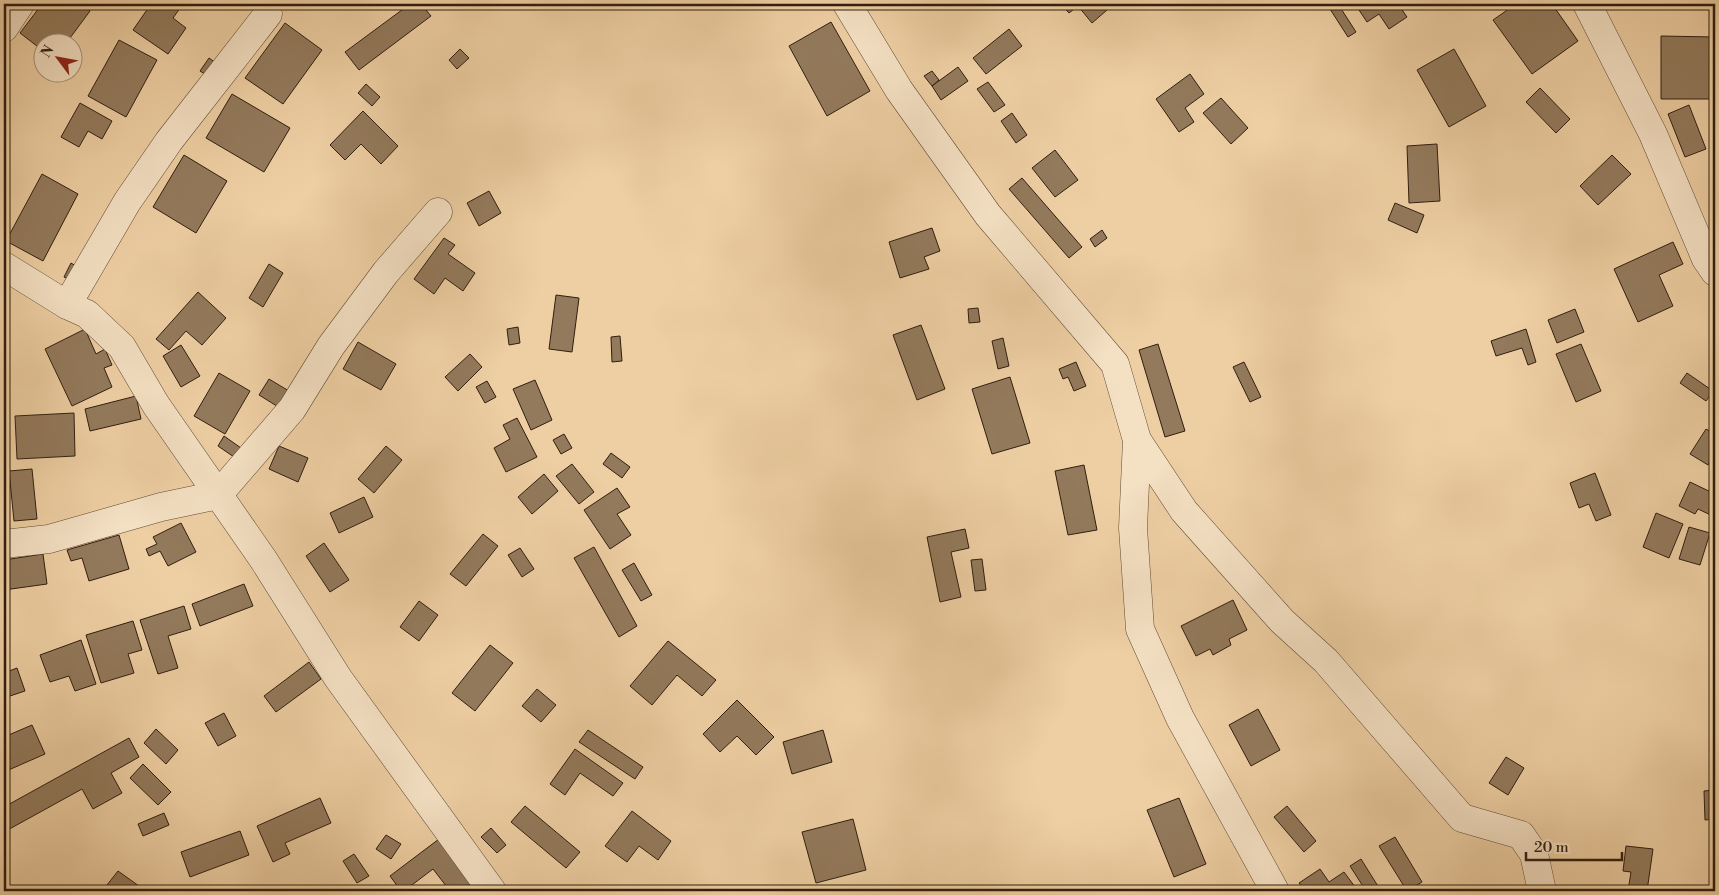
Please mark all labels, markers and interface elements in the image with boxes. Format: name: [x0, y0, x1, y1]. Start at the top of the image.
north arrow: [32, 32, 82, 82]
text: N: [37, 42, 58, 61]
scale bar: [1526, 830, 1623, 862]
text: 20 m: [1534, 838, 1569, 857]

